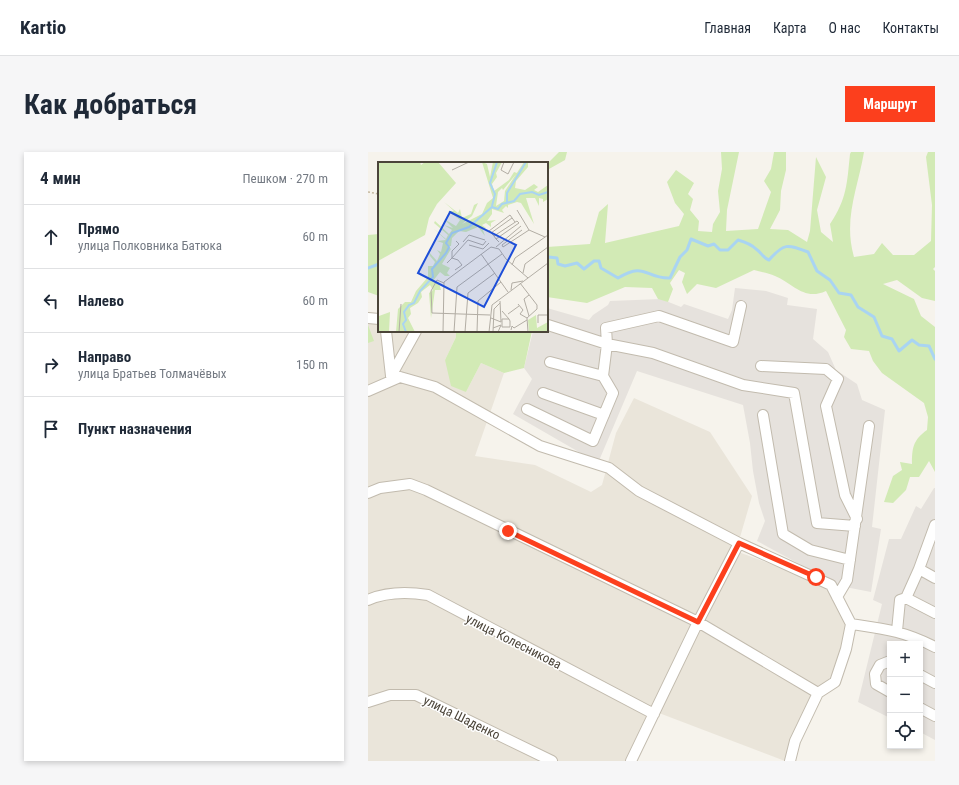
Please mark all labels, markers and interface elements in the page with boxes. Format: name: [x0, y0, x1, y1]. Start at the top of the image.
text: Kartio: [20, 16, 66, 39]
text: Главная: [704, 20, 751, 36]
text: Карта: [773, 20, 806, 36]
text: О нас: [828, 20, 860, 36]
text: Контакты: [882, 20, 939, 36]
button: Маршрут: [845, 86, 935, 122]
text: Как добраться: [24, 88, 197, 121]
inset map: [378, 162, 548, 332]
text: 4 мин: [40, 168, 81, 188]
text: Пешком · 270 m: [242, 171, 328, 186]
text: Прямо: [78, 220, 119, 238]
icon: ahead: [40, 226, 62, 248]
text: 60 m: [302, 229, 328, 244]
text: улица Полковника Батюка: [78, 238, 222, 253]
icon: left: [40, 290, 62, 312]
text: Налево: [78, 292, 124, 310]
text: 60 m: [302, 293, 328, 308]
text: Направо: [78, 348, 131, 366]
icon: right: [40, 354, 62, 376]
text: 150 m: [296, 357, 328, 372]
text: улица Братьев Толмачёвых: [78, 366, 226, 381]
icon: arrive: [40, 418, 62, 440]
text: Пункт назначения: [78, 420, 192, 438]
route end: [499, 522, 517, 540]
route start: [807, 568, 825, 586]
street label: улица Колесникова: [463, 611, 564, 672]
map controls: [887, 641, 923, 749]
button: +: [887, 641, 923, 677]
button: −: [887, 677, 923, 713]
street label: улица Шаденко: [421, 692, 503, 743]
button: locate: [887, 713, 923, 749]

